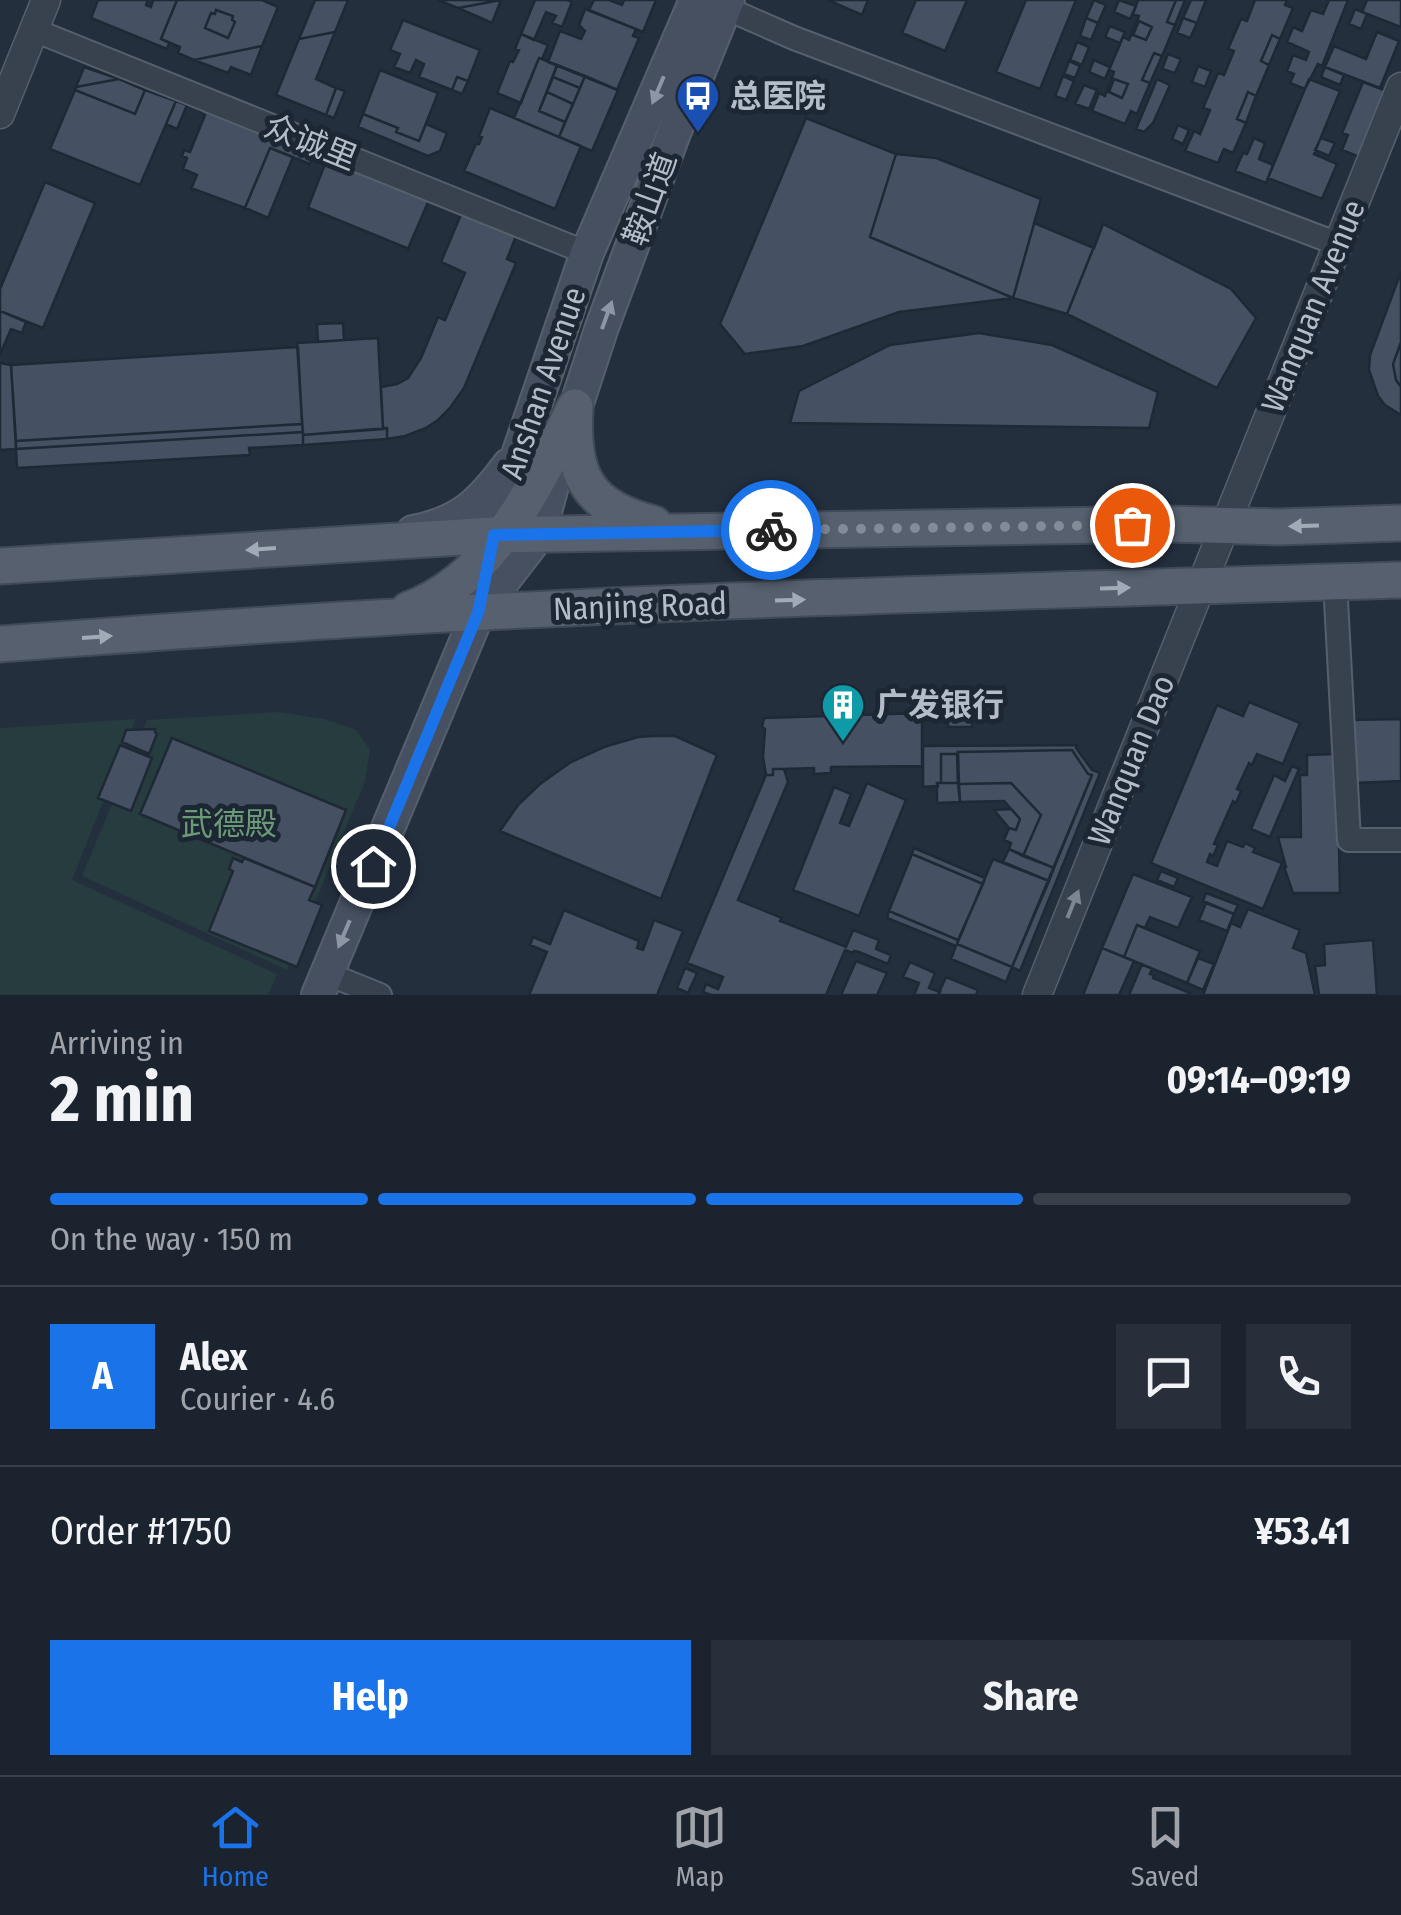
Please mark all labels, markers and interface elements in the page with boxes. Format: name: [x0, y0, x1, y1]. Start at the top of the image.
bus stop icon: 总医院: [675, 73, 721, 134]
one-way arrow: [650, 75, 666, 104]
place label: 总医院: [730, 77, 826, 115]
street label: 众诚里: [259, 106, 363, 178]
street label: 鞍山道: [616, 147, 684, 251]
street label: Wanquan Avenue: [1253, 194, 1373, 418]
street label: Anshan Avenue: [492, 282, 594, 484]
one-way arrow: [600, 300, 615, 330]
courier: [721, 480, 821, 580]
pin: [1090, 483, 1175, 568]
icon: bag: [1105, 498, 1160, 553]
icon: bike: [744, 503, 799, 558]
one-way arrow: [1287, 519, 1319, 535]
one-way arrow: [244, 541, 276, 557]
one-way arrow: [1099, 579, 1131, 595]
street label: Nanjing Road: [552, 584, 728, 628]
one-way arrow: [774, 592, 806, 608]
one-way arrow: [82, 629, 114, 645]
street label: Wanquan Dao: [1080, 669, 1182, 851]
building icon: 广发银行: [820, 682, 866, 743]
place label: 广发银行: [876, 686, 1004, 724]
park label: 武德殿: [181, 805, 277, 843]
pin: [331, 824, 416, 909]
icon: home: [346, 839, 401, 894]
one-way arrow: [1066, 889, 1082, 919]
one-way arrow: [336, 919, 352, 949]
text: Arriving in: [50, 1024, 184, 1062]
text: 09:14–09:19: [1167, 1057, 1351, 1103]
text: 2 min: [50, 1060, 194, 1138]
text: On the way · 150 m: [50, 1220, 293, 1258]
button: chat: [1116, 1324, 1221, 1429]
button: phone: [1246, 1324, 1351, 1429]
text: Alex: [180, 1334, 247, 1380]
text: A: [92, 1353, 113, 1399]
text: Courier · 4.6: [180, 1380, 335, 1418]
text: Order #1750: [50, 1508, 232, 1554]
text: ¥53.41: [1255, 1508, 1351, 1554]
button: Help: [50, 1640, 691, 1755]
button: Share: [711, 1640, 1351, 1755]
tab: Home: [202, 1800, 269, 1893]
tab: Map: [672, 1800, 727, 1893]
tab: Saved: [1131, 1800, 1199, 1893]

